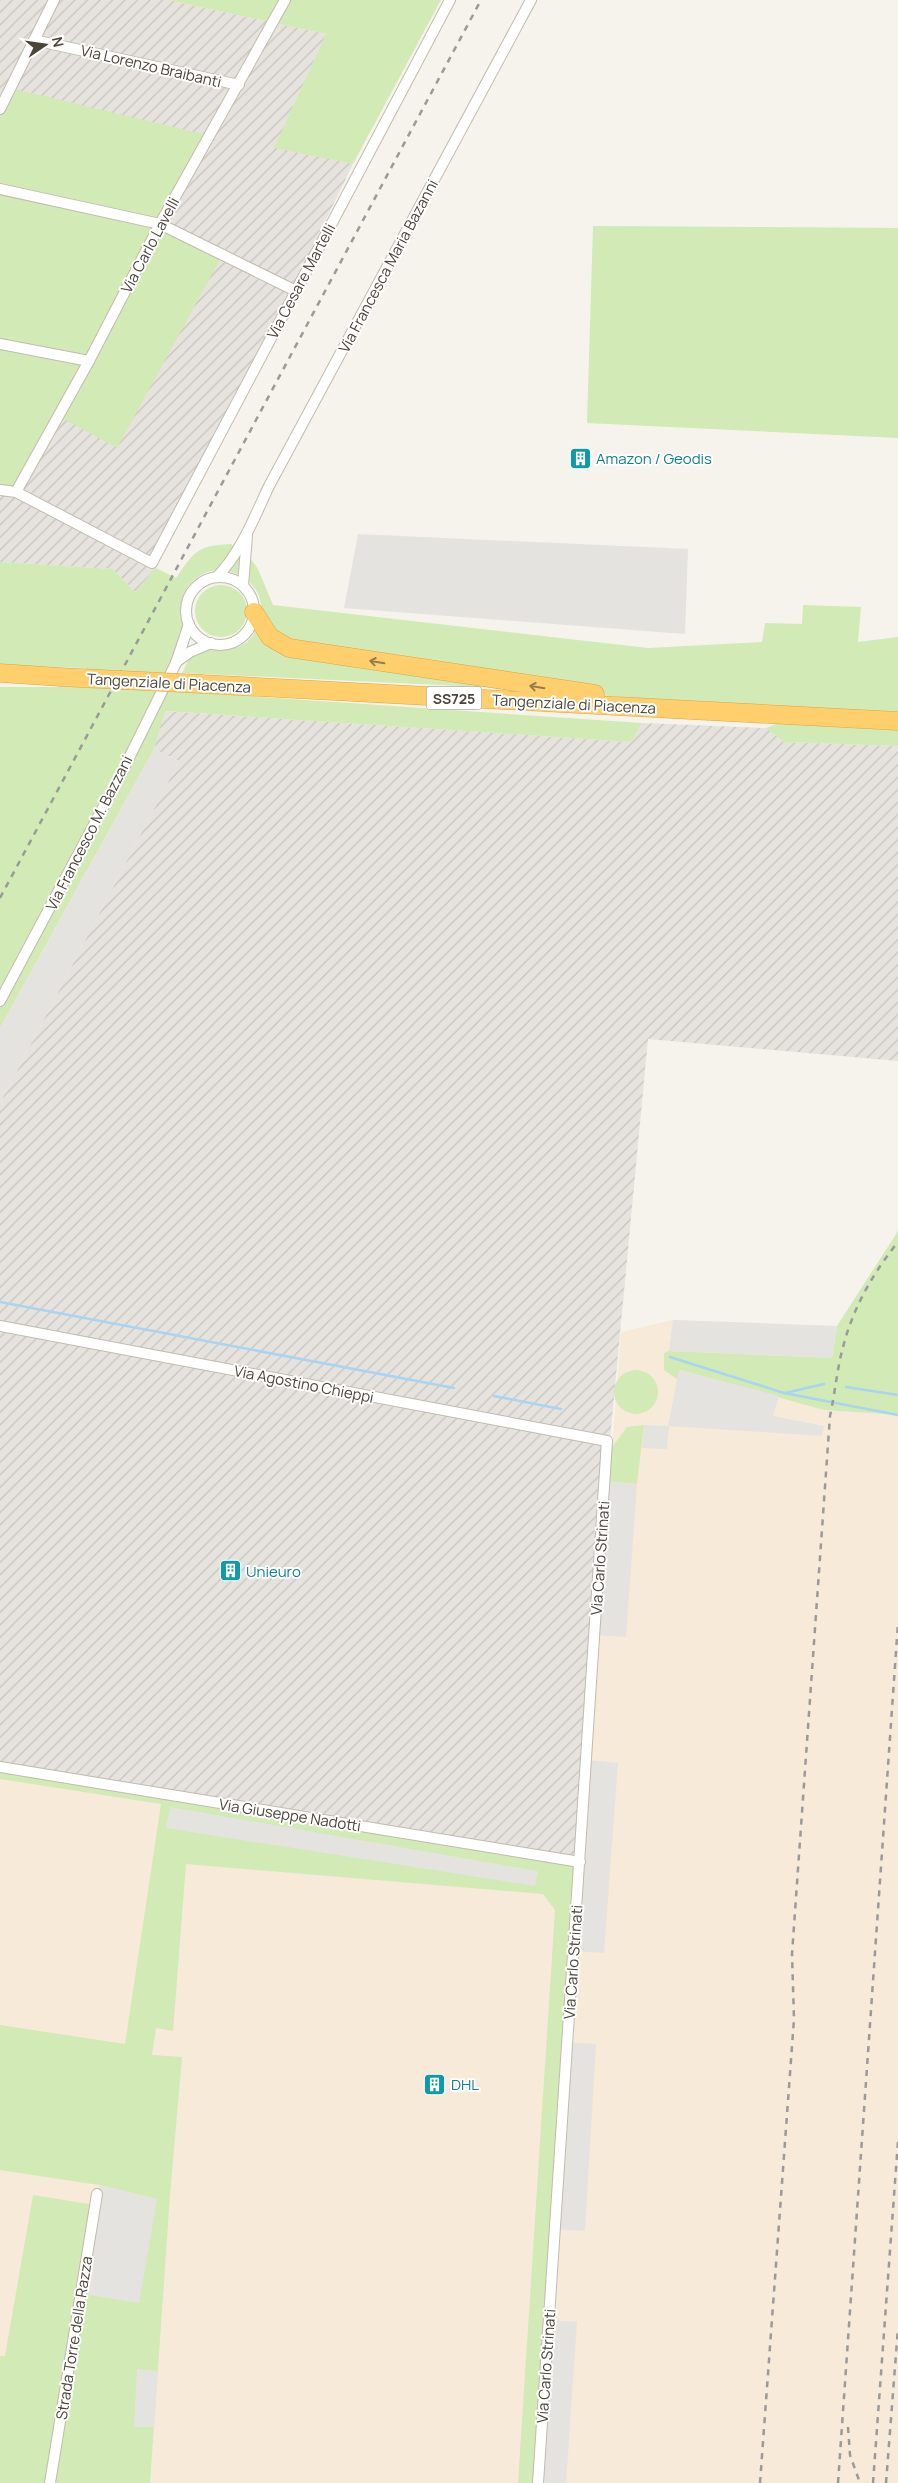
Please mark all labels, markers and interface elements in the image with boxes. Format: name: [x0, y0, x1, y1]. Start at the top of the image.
north arrow: [20, 20, 70, 70]
text: N: [48, 35, 69, 49]
street label: Via Lorenzo Braibanti: [79, 40, 223, 92]
street label: Via Francesca Maria Bazanni: [333, 176, 443, 356]
street label: Via Carlo Lavelli: [116, 193, 184, 297]
street label: Via Cesare Martelli: [262, 220, 340, 342]
building icon: Amazon / Geodis: [568, 446, 592, 470]
place label: Amazon / Geodis: [596, 448, 712, 469]
one-way arrow: [369, 657, 385, 667]
street label: Tangenziale di Piacenza: [86, 668, 252, 698]
one-way arrow: [530, 682, 546, 692]
road number: SS725: [426, 686, 482, 710]
street label: Tangenziale di Piacenza: [491, 689, 657, 719]
street label: Via Francesco M. Bazzani: [41, 752, 137, 914]
street label: Via Agostino Chieppi: [232, 1360, 376, 1408]
street label: Via Carlo Strinati: [586, 1500, 614, 1616]
building icon: Unieuro: [218, 1559, 242, 1583]
place label: Unieuro: [246, 1561, 301, 1582]
street label: Via Giuseppe Nadotti: [217, 1793, 363, 1837]
street label: Via Carlo Strinati: [559, 1904, 587, 2020]
building icon: DHL: [423, 2072, 447, 2096]
place label: DHL: [451, 2074, 479, 2095]
street label: Strada Torre della Razza: [51, 2255, 97, 2421]
street label: Via Carlo Strinati: [532, 2308, 560, 2424]

